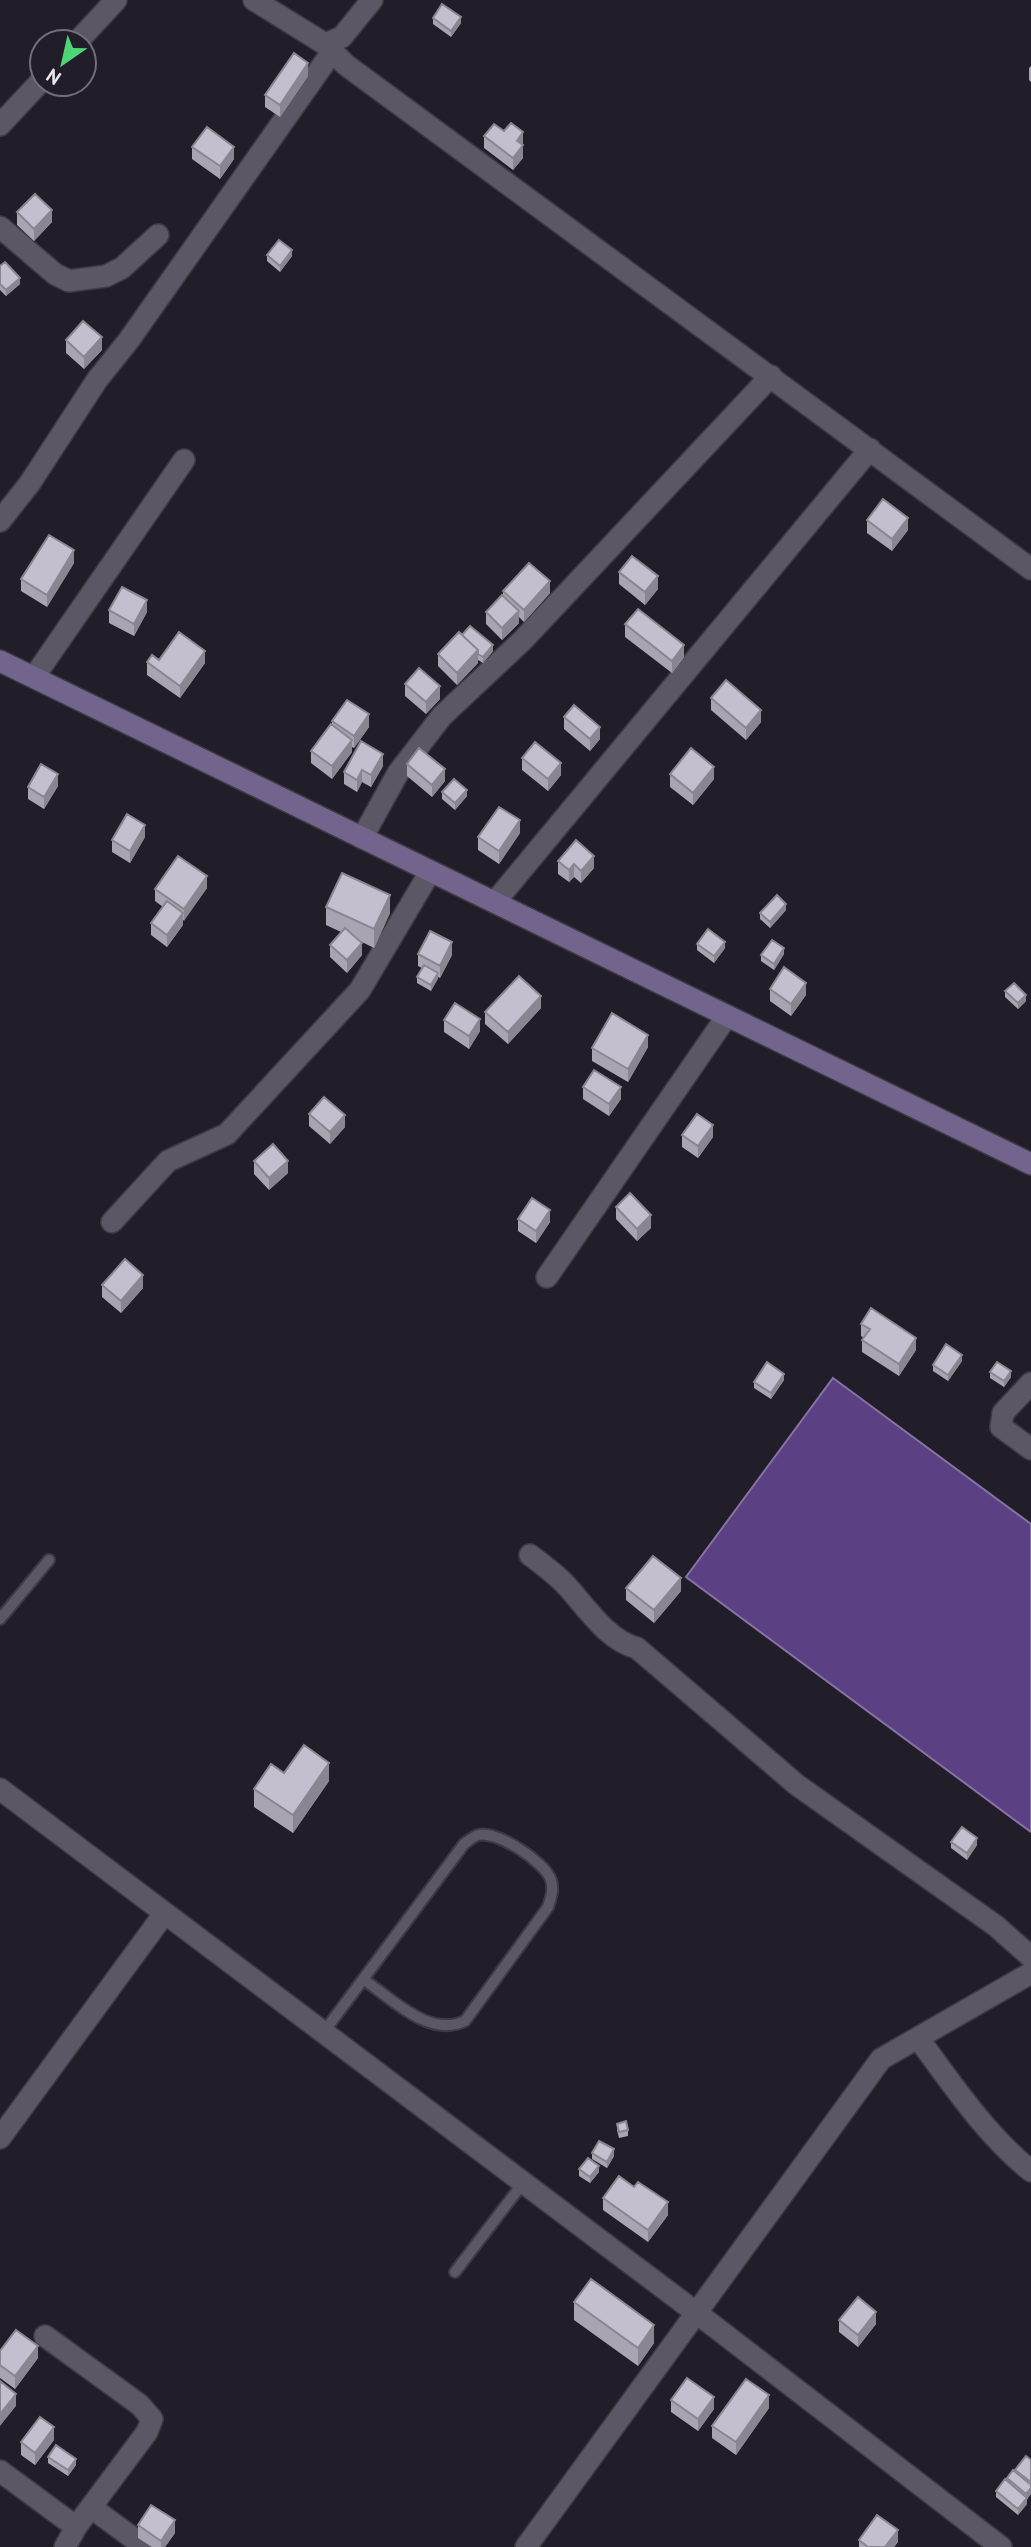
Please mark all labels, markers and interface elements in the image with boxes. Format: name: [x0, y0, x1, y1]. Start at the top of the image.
north arrow: [28, 28, 98, 98]
text: N: [42, 64, 65, 91]

